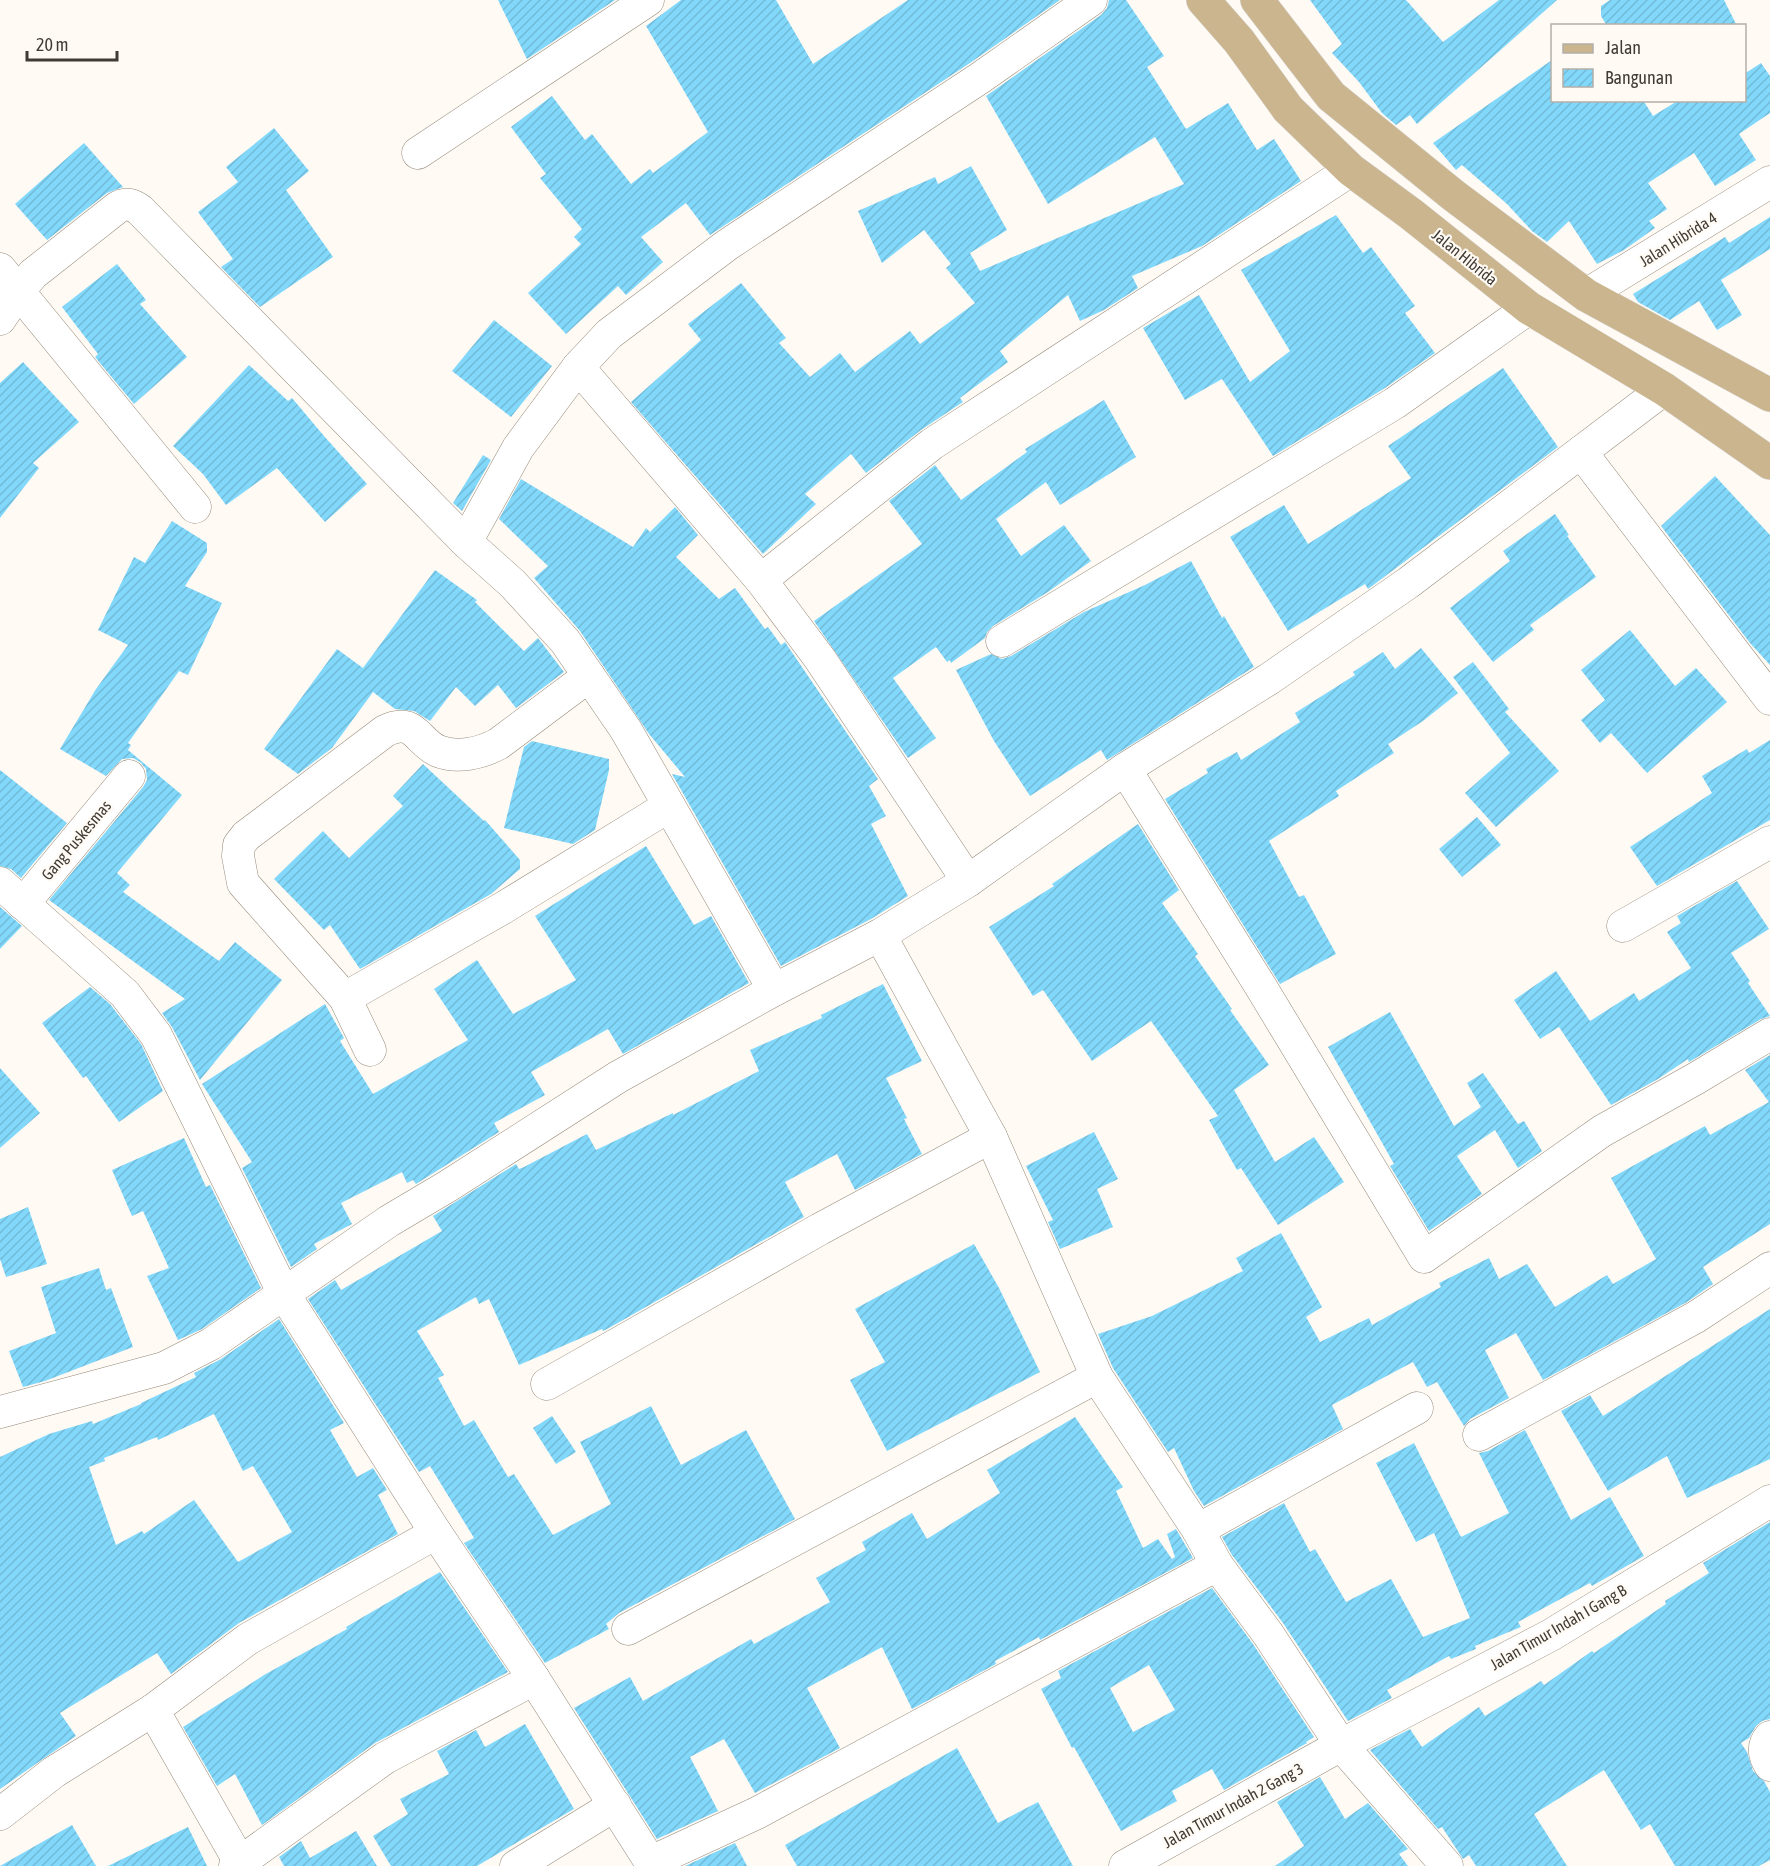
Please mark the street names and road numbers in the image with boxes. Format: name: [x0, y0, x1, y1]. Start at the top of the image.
street label: Jalan Hibrida 4: [1636, 208, 1720, 270]
street label: Jalan Hibrida: [1429, 225, 1501, 289]
street label: Gang Puskesmas: [38, 796, 115, 884]
street label: Jalan Timur Indah I Gang B: [1487, 1580, 1630, 1674]
street label: Jalan Timur Indah 2 Gang 3: [1160, 1759, 1307, 1852]

